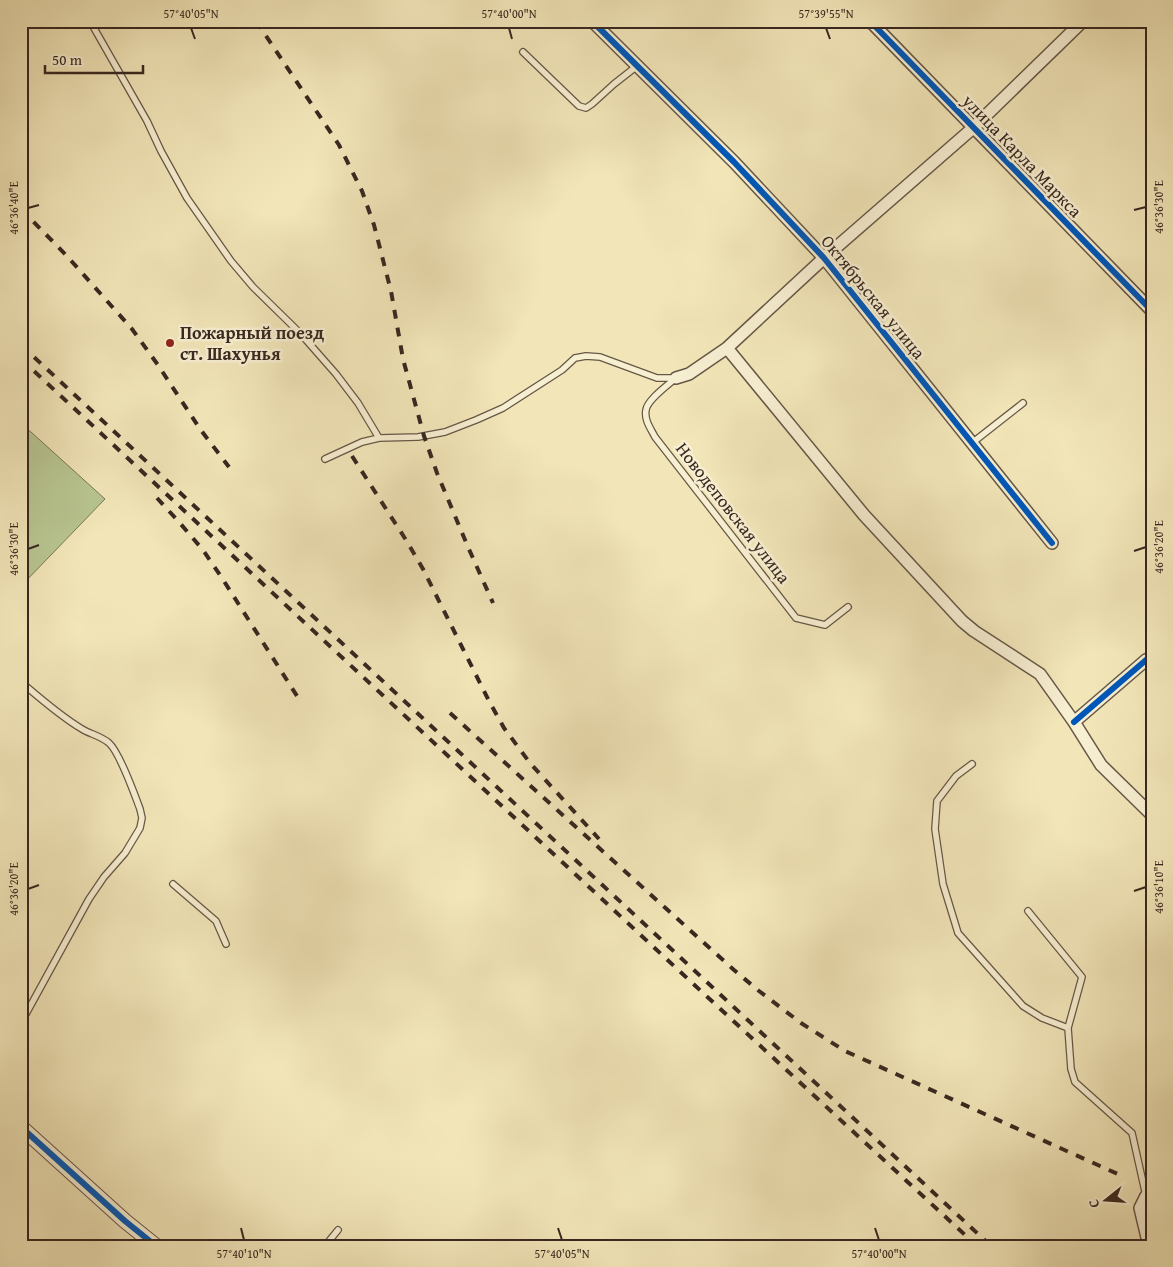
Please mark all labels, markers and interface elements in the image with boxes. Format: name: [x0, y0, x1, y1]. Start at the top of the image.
text: 57°40'05"N: [163, 5, 219, 22]
text: 57°40'00"N: [481, 5, 537, 22]
text: 57°39'55"N: [798, 5, 854, 22]
scale bar: [45, 42, 142, 74]
text: 50 m: [52, 49, 83, 70]
street label: улица Карла Маркса: [955, 87, 1089, 224]
text: 46°36'30"E: [1150, 180, 1167, 234]
text: 46°36'40"E: [5, 181, 22, 235]
street label: Октябрьская улица: [815, 229, 932, 365]
place label: Пожарный поезд ст. Шахунья: [180, 319, 324, 367]
marker: Пожарный поезд ст. Шахунья: [164, 337, 176, 349]
street label: Новодеповская улица: [669, 436, 798, 590]
text: 46°36'20"E: [1150, 520, 1167, 574]
text: 46°36'30"E: [5, 522, 22, 576]
text: 46°36'10"E: [1150, 860, 1167, 914]
text: 46°36'20"E: [5, 862, 22, 916]
north arrow: [1080, 1174, 1130, 1224]
text: С: [1083, 1197, 1104, 1211]
text: 57°40'10"N: [216, 1245, 272, 1262]
text: 57°40'05"N: [534, 1245, 590, 1262]
text: 57°40'00"N: [851, 1245, 907, 1262]

